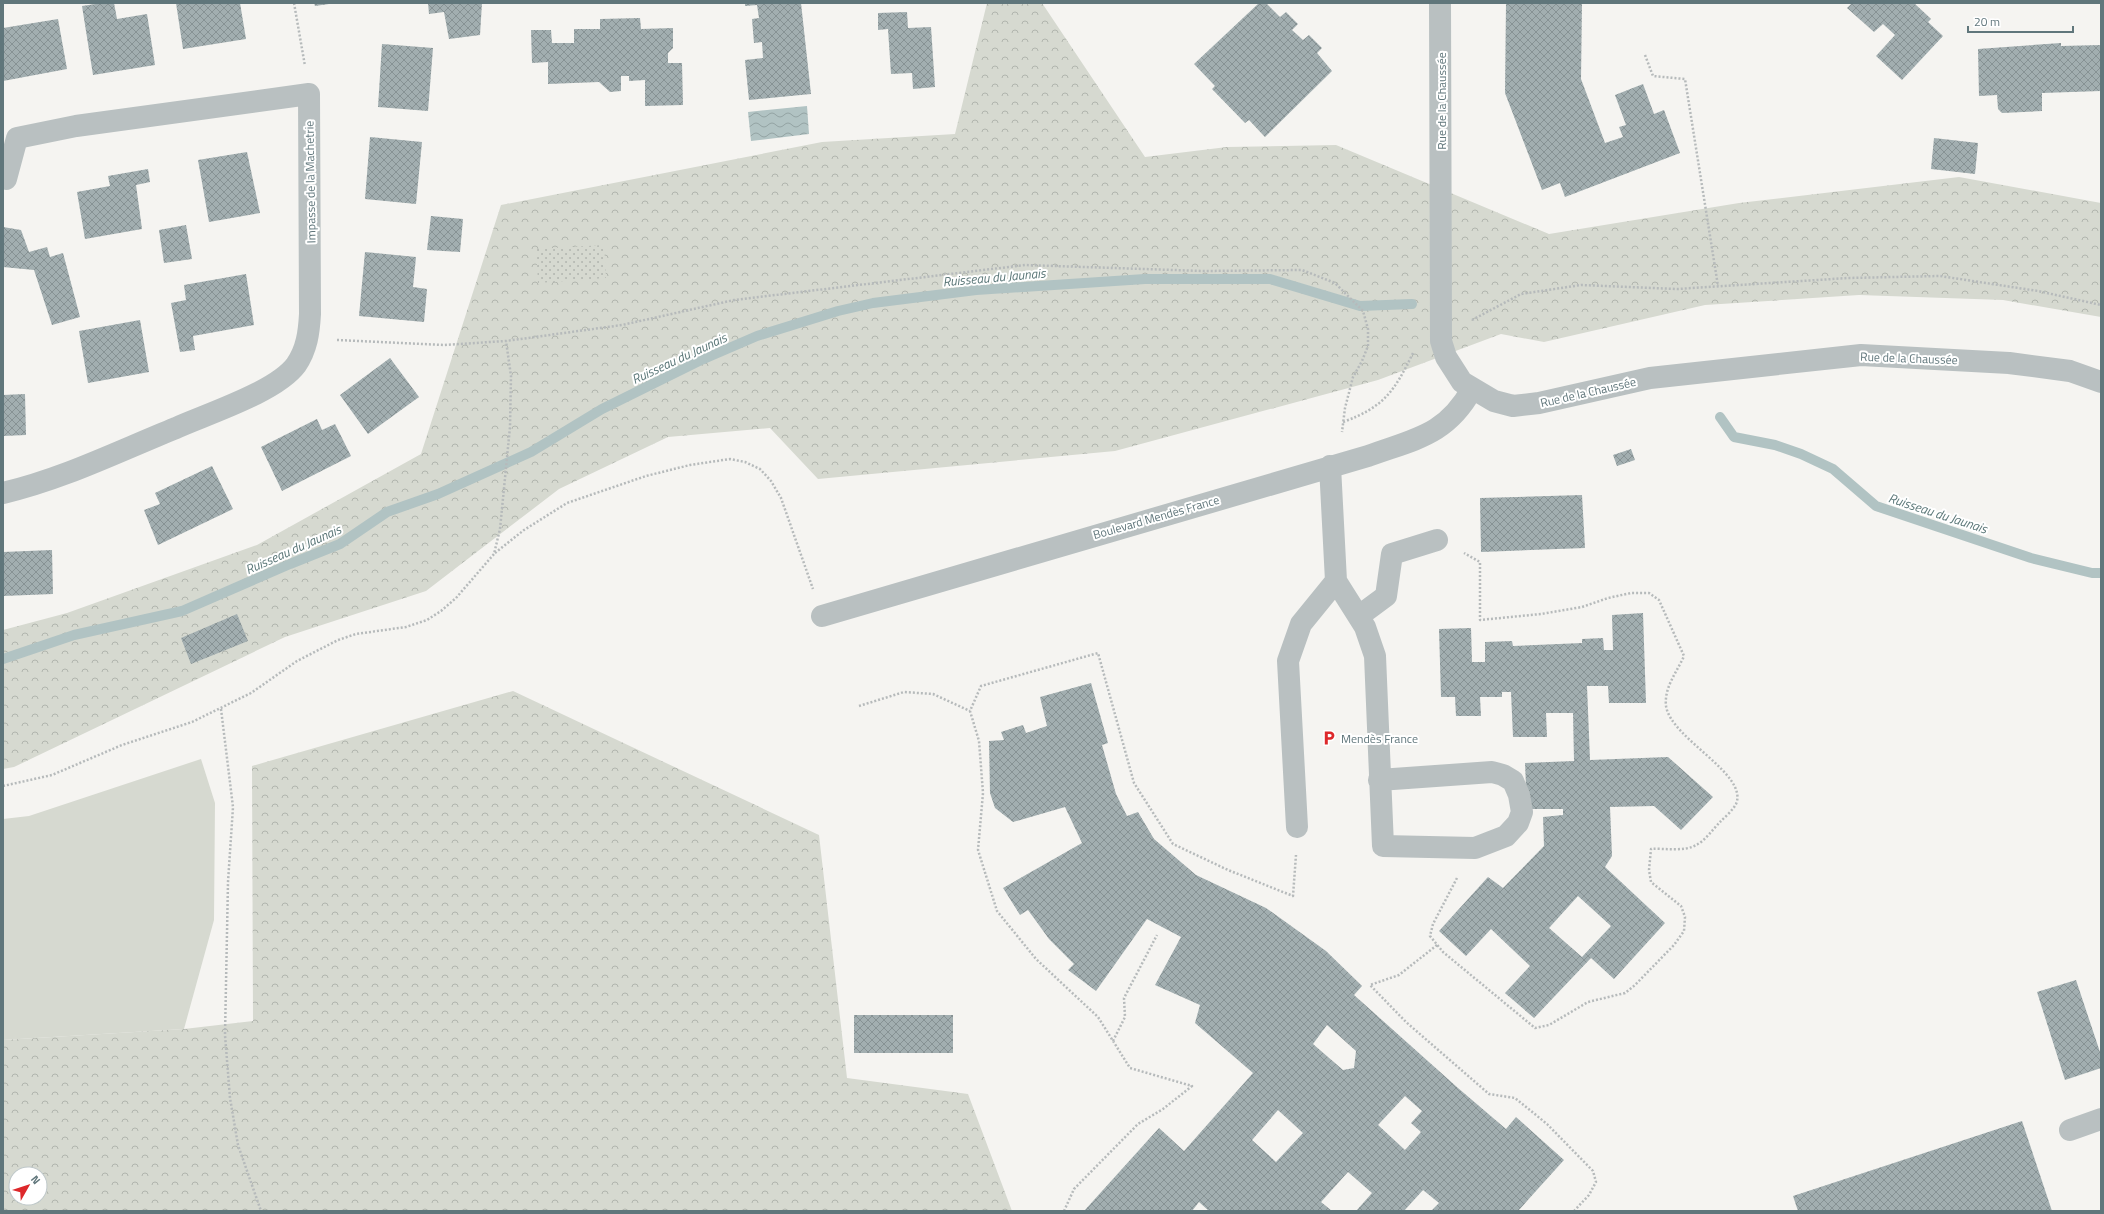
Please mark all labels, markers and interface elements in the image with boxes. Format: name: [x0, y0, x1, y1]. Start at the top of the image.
scale bar: [1968, 8, 2073, 34]
text: 20 m: [1974, 12, 2000, 31]
street label: Rue de la Chaussée: [1432, 52, 1451, 150]
street label: Impasse de la Machetrie: [299, 121, 321, 243]
water label: Ruisseau du Jaunais: [942, 262, 1048, 291]
water label: Ruisseau du Jaunais: [628, 327, 731, 389]
street label: Rue de la Chaussée: [1860, 347, 1958, 369]
street label: Rue de la Chaussée: [1538, 372, 1638, 412]
water label: Ruisseau du Jaunais: [1886, 488, 1991, 539]
street label: Boulevard Mendès France: [1091, 490, 1221, 544]
water label: Ruisseau du Jaunais: [242, 518, 345, 579]
parking icon: Mendès France: [1320, 729, 1338, 747]
place label: Mendès France: [1341, 729, 1418, 748]
north arrow: [8, 1166, 48, 1206]
text: N: [27, 1172, 44, 1188]

